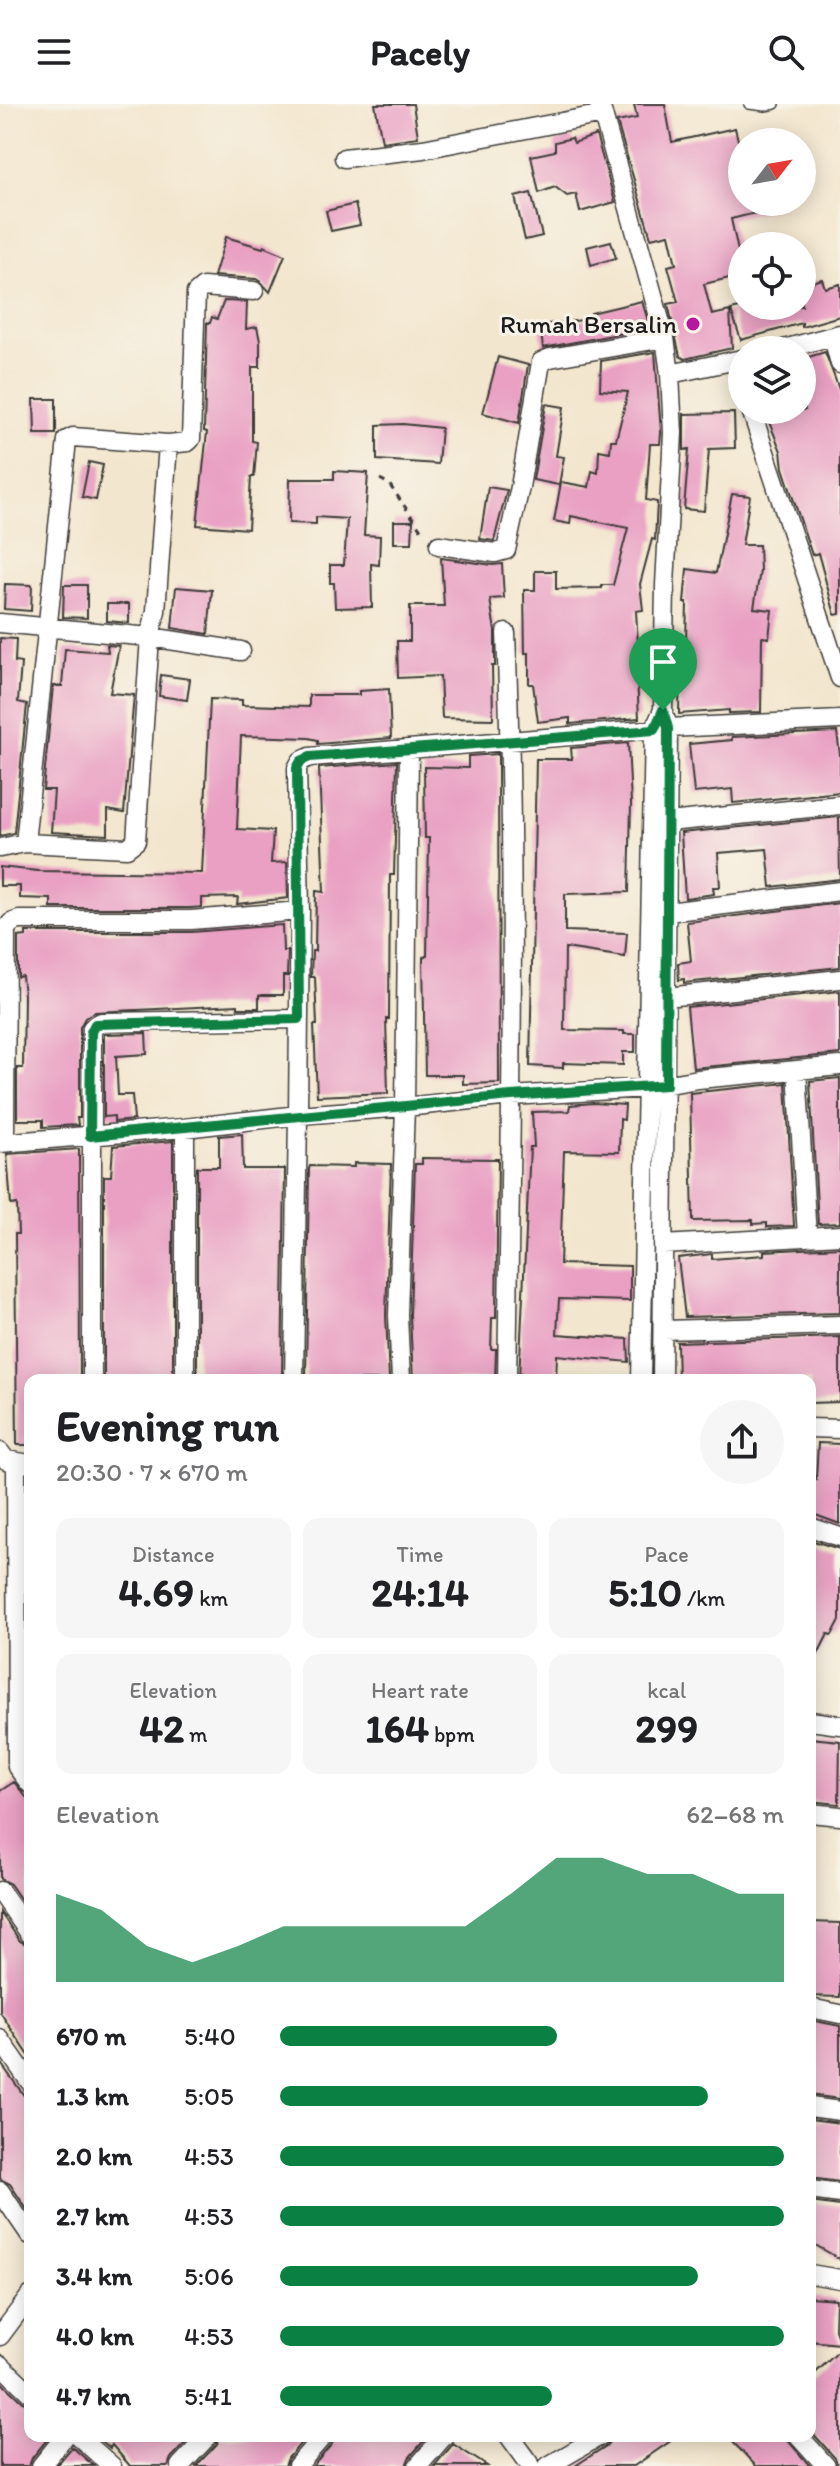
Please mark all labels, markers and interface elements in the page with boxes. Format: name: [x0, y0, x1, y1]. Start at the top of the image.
icon: menu: [32, 30, 76, 74]
icon: search: [764, 30, 808, 74]
text: Pacely: [370, 31, 470, 74]
north arrow: [728, 128, 816, 216]
map controls: [728, 128, 816, 424]
button: locate: [728, 232, 816, 320]
place label: Rumah Bersalin: [500, 308, 677, 340]
marker: Rumah Bersalin: [684, 315, 702, 333]
button: layers: [728, 336, 816, 424]
pin: [629, 628, 697, 710]
icon: arrive: [641, 640, 685, 684]
text: Evening run: [56, 1399, 279, 1452]
button: share: [700, 1400, 784, 1484]
text: 20:30 · 7 × 670 m: [56, 1456, 248, 1488]
text: Distance: [132, 1541, 215, 1568]
text: Time: [397, 1541, 443, 1568]
text: Pace: [645, 1541, 689, 1568]
text: 4.69: [118, 1568, 194, 1616]
text: 24:14: [371, 1568, 469, 1616]
text: 5:10: [608, 1568, 682, 1616]
text: km: [194, 1585, 228, 1612]
text: /km: [682, 1585, 725, 1612]
text: Elevation: [130, 1677, 217, 1704]
text: Heart rate: [371, 1677, 469, 1704]
text: kcal: [647, 1677, 686, 1704]
text: 42: [139, 1704, 184, 1752]
text: 164: [365, 1704, 429, 1752]
text: 299: [635, 1704, 698, 1752]
text: m: [184, 1721, 208, 1748]
text: bpm: [429, 1721, 475, 1748]
text: Elevation: [56, 1798, 159, 1830]
text: 62–68 m: [686, 1798, 784, 1830]
text: 670 m: [56, 2020, 126, 2052]
text: 5:40: [184, 2020, 236, 2052]
text: 1.3 km: [56, 2080, 129, 2112]
text: 5:05: [184, 2080, 234, 2112]
text: 2.0 km: [56, 2140, 132, 2172]
text: 4:53: [184, 2140, 234, 2172]
text: 2.7 km: [56, 2200, 129, 2232]
text: 4:53: [184, 2200, 234, 2232]
text: 3.4 km: [56, 2260, 132, 2292]
text: 5:06: [184, 2260, 234, 2292]
text: 4.0 km: [56, 2320, 134, 2352]
text: 4:53: [184, 2320, 234, 2352]
text: 4.7 km: [56, 2380, 131, 2412]
text: 5:41: [184, 2380, 232, 2412]

